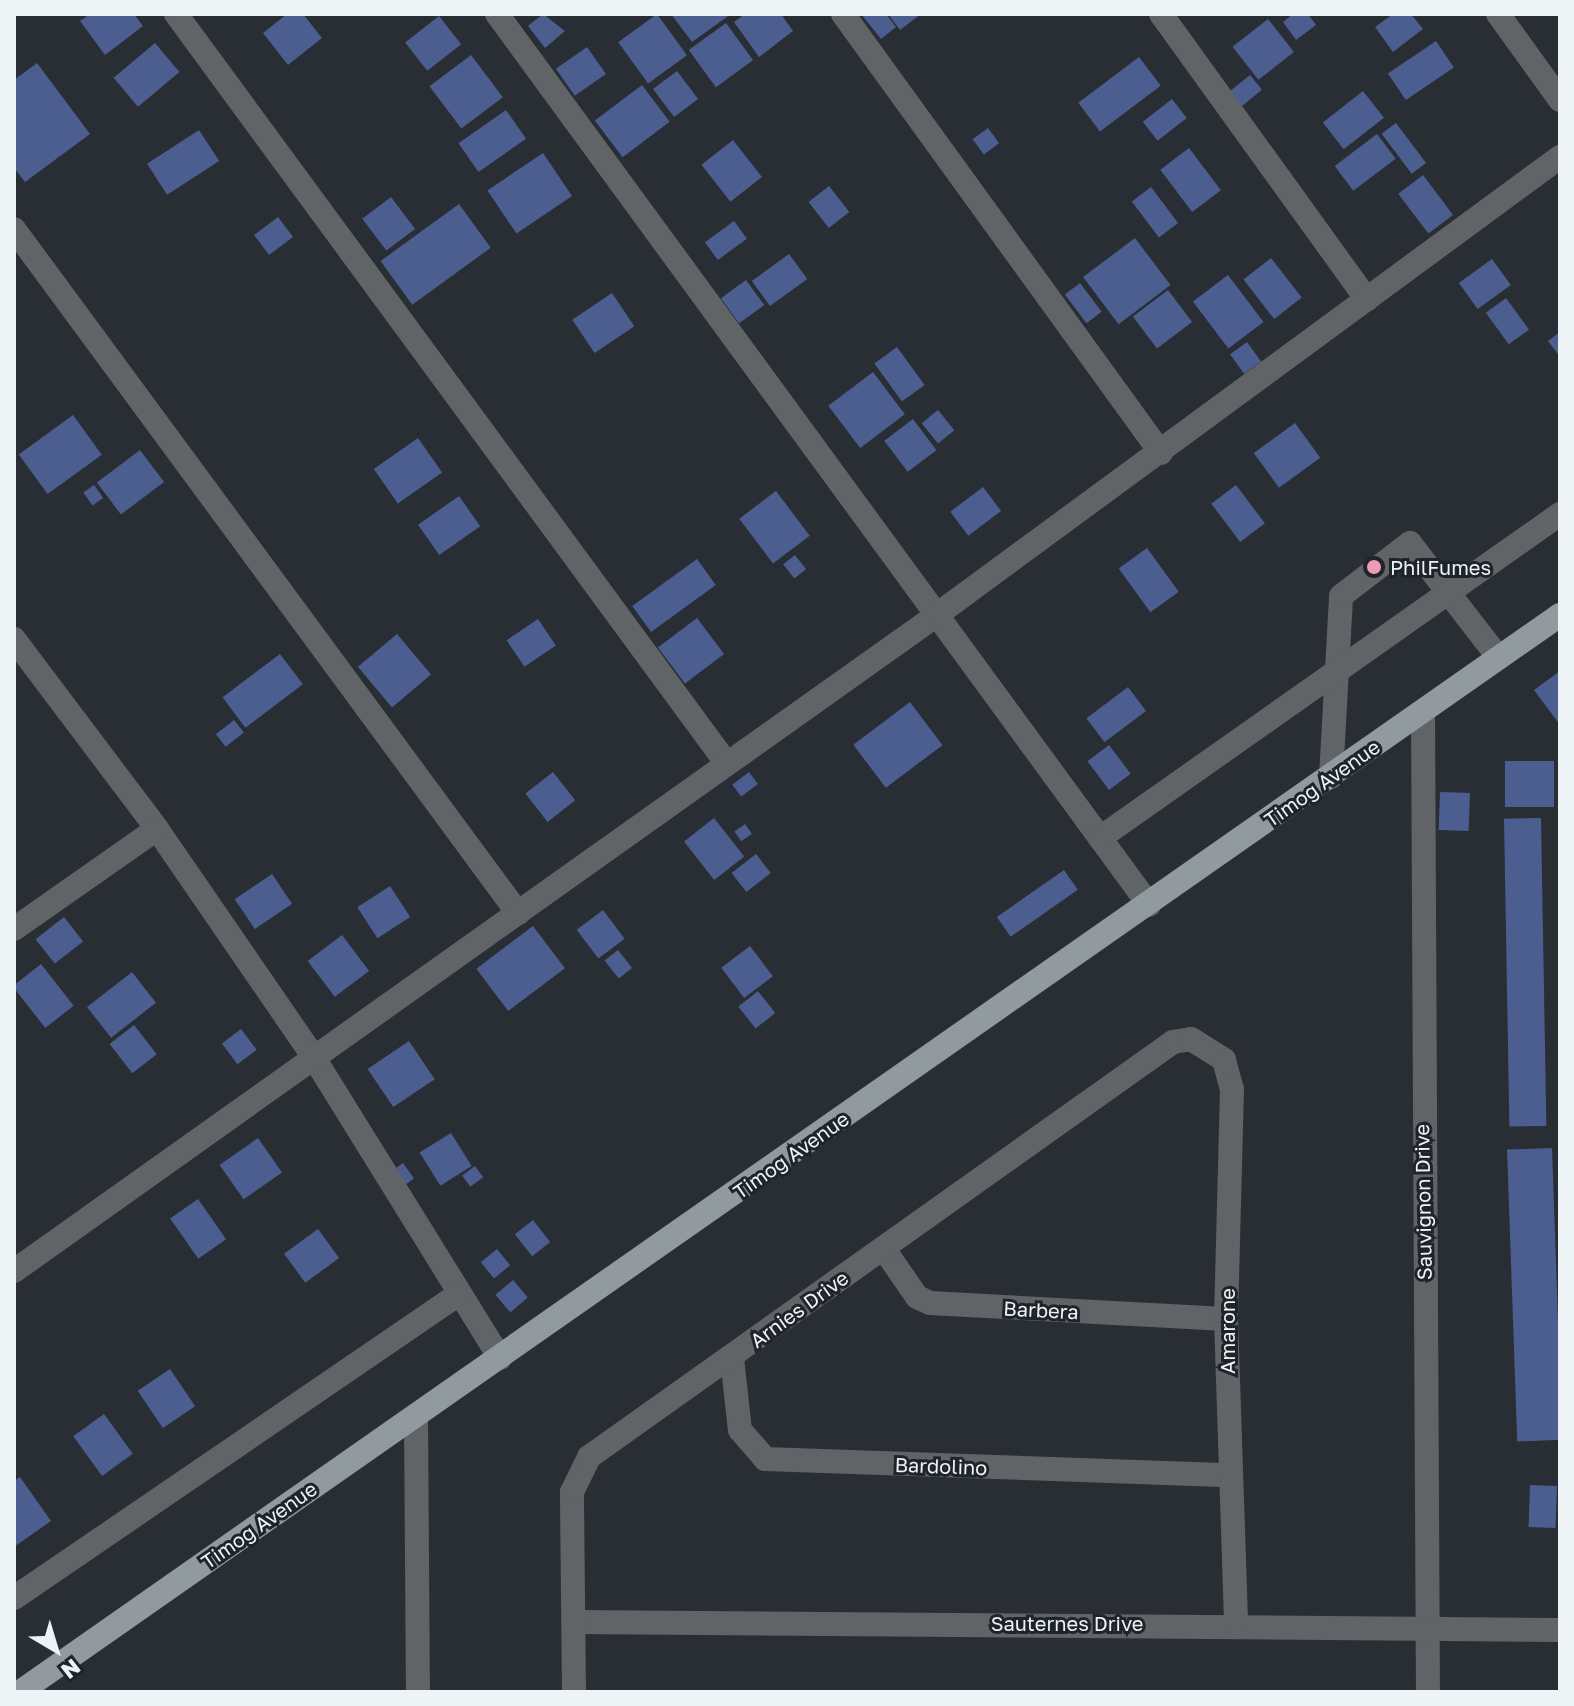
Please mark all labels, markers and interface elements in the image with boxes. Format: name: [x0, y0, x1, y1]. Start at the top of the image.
place label: PhilFumes: [1390, 555, 1491, 579]
marker: PhilFumes: [1365, 558, 1383, 576]
street label: Timog Avenue: [1260, 734, 1384, 832]
street label: Timog Avenue: [729, 1106, 853, 1204]
street label: Sauvignon Drive: [1410, 1124, 1436, 1280]
street label: Arnies Drive: [745, 1265, 853, 1353]
street label: Amarone: [1215, 1288, 1239, 1374]
street label: Barbera: [1003, 1296, 1079, 1324]
street label: Bardolino: [894, 1452, 988, 1480]
street label: Timog Avenue: [197, 1476, 321, 1574]
north arrow: [16, 1610, 96, 1690]
street label: Sauternes Drive: [991, 1611, 1143, 1635]
text: N: [56, 1654, 86, 1685]

